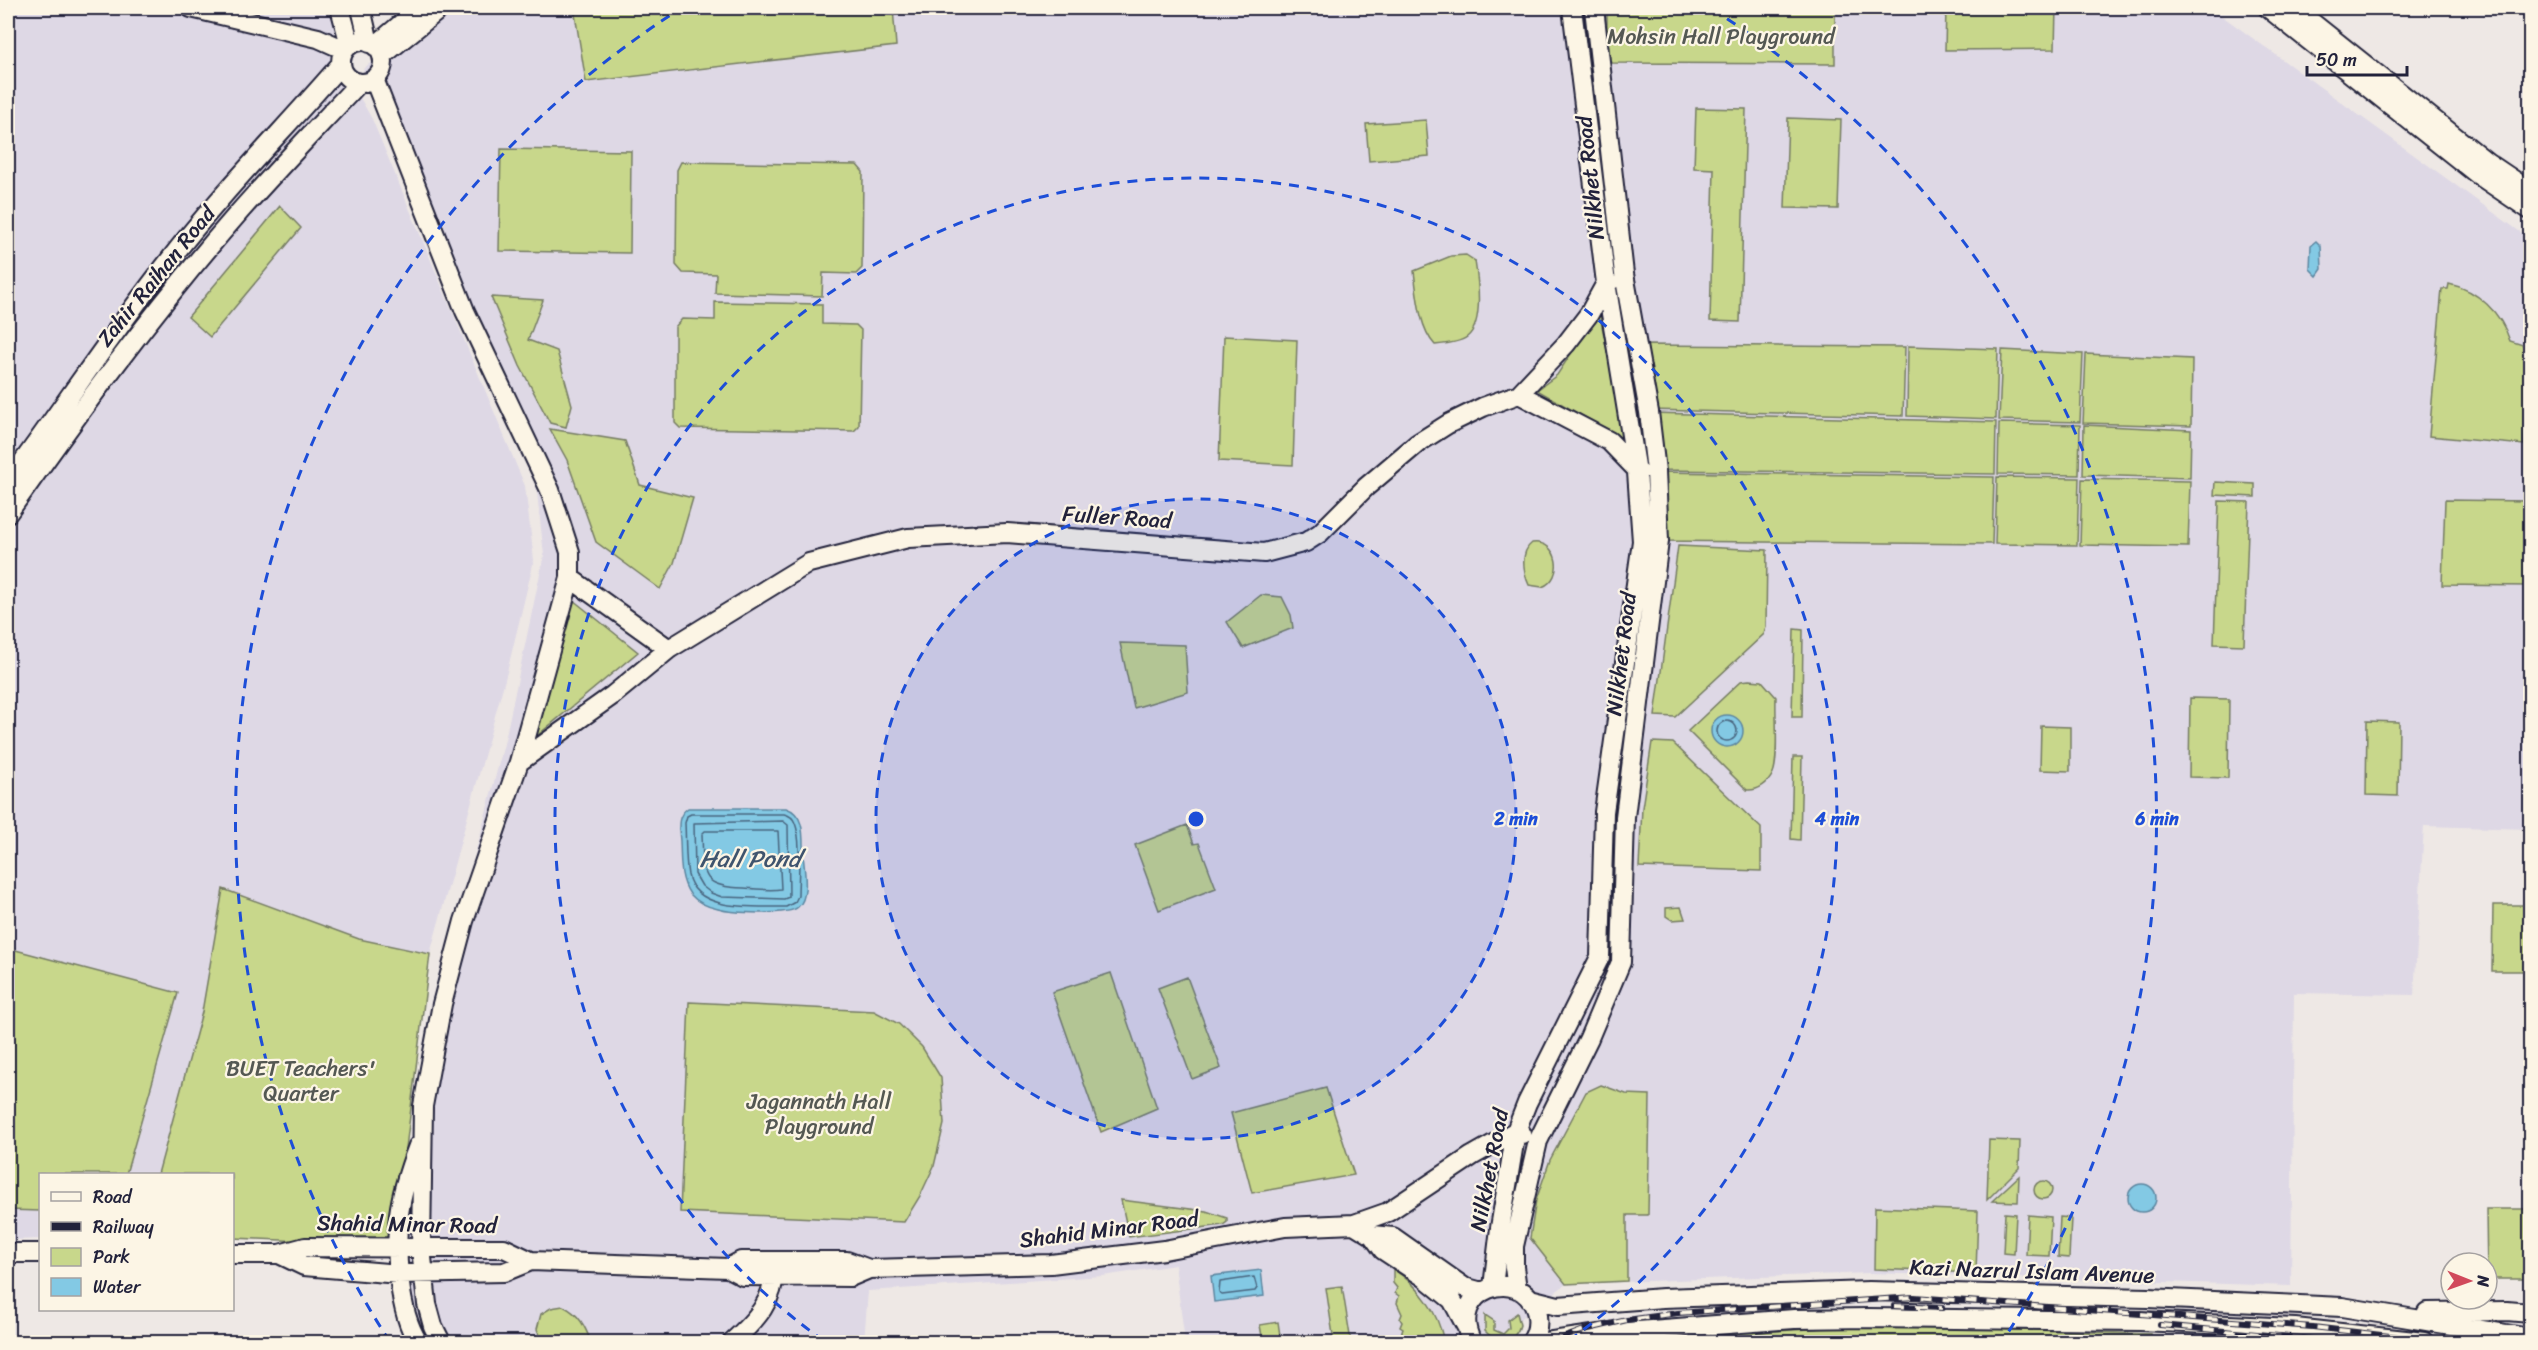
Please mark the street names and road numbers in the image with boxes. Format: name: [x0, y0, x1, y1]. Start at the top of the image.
street label: Nilkhet Road: [1564, 113, 1616, 242]
street label: Zahir Raihan Road: [86, 195, 226, 355]
street label: Fuller Road: [1061, 494, 1174, 540]
street label: Nilkhet Road: [1594, 589, 1648, 718]
street label: Nilkhet Road: [1458, 1104, 1520, 1235]
street label: Shahid Minar Road: [1017, 1198, 1202, 1259]
street label: Shahid Minar Road: [317, 1203, 499, 1245]
street label: Kazi Nazrul Islam Avenue: [1909, 1247, 2155, 1295]

